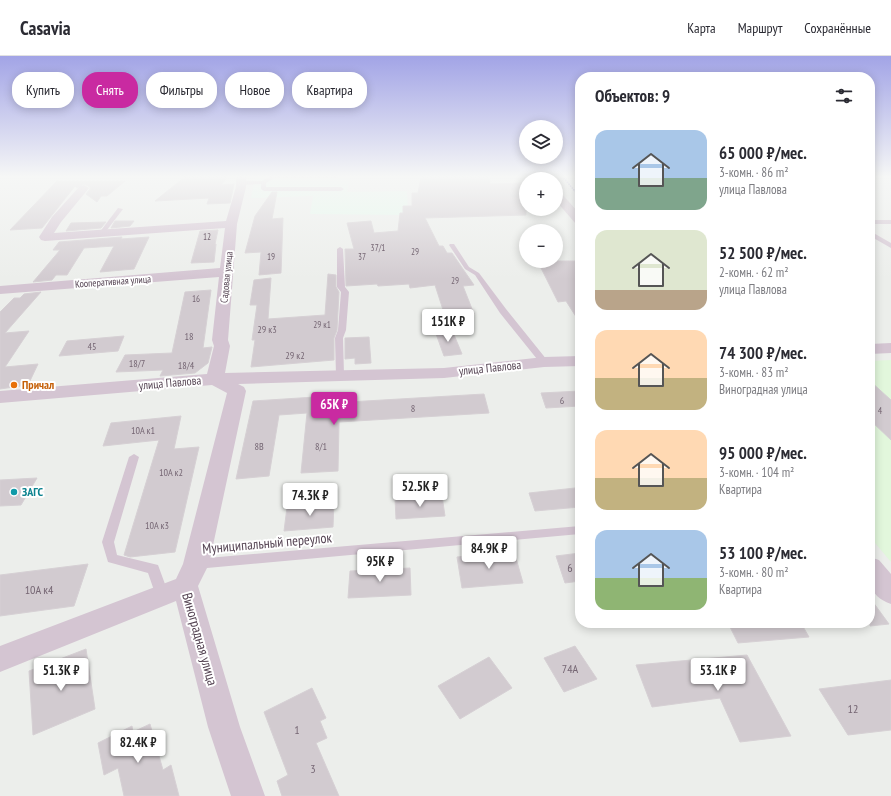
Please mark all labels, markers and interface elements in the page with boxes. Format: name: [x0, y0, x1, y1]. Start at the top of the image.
text: Casavia: [20, 16, 71, 40]
text: Карта: [687, 19, 716, 37]
text: Маршрут: [738, 19, 782, 37]
text: Сохранённые: [804, 19, 871, 37]
chip: Купить: [12, 72, 74, 108]
chip: Снять: [82, 72, 138, 108]
chip: Фильтры: [146, 72, 217, 108]
chip: Новое: [225, 72, 284, 108]
chip: Квартира: [292, 72, 367, 108]
text: Объектов: 9: [595, 85, 670, 107]
icon: filters: [833, 85, 855, 107]
map controls: [519, 120, 563, 268]
button: layers: [519, 120, 563, 164]
text: 65 000 ₽/мес.: [719, 142, 807, 164]
icon: home: [627, 146, 675, 194]
text: 3-комн. · 86 m²: [719, 164, 789, 181]
button: +: [519, 172, 563, 216]
text: улица Павлова: [719, 181, 787, 198]
button: −: [519, 224, 563, 268]
house number: 12: [203, 231, 211, 242]
house number: 37/1: [371, 242, 385, 253]
text: 52 500 ₽/мес.: [719, 242, 807, 264]
house number: 29: [411, 246, 419, 257]
icon: home: [627, 246, 675, 294]
street label: Садовая улица: [217, 251, 236, 303]
house number: 19: [267, 251, 275, 262]
house number: 37: [358, 251, 366, 262]
text: 2-комн. · 62 m²: [719, 264, 789, 281]
street label: Кооперативная улица: [75, 272, 152, 291]
house number: 29: [451, 275, 459, 286]
text: улица Павлова: [719, 281, 787, 298]
house number: 16: [192, 293, 200, 304]
pin: 151K ₽: [415, 309, 481, 343]
text: 151K ₽: [431, 313, 465, 330]
house number: 29 к1: [313, 319, 331, 330]
house number: 29 к3: [257, 323, 277, 336]
house number: 18: [185, 330, 194, 343]
house number: 45: [88, 340, 97, 353]
text: 74 300 ₽/мес.: [719, 342, 807, 364]
icon: home: [627, 346, 675, 394]
house number: 29 к2: [285, 349, 305, 362]
house number: 18/7: [129, 357, 145, 370]
street label: улица Павлова: [458, 357, 522, 378]
house number: 18/4: [178, 359, 195, 372]
text: 3-комн. · 83 m²: [719, 364, 789, 381]
street label: улица Павлова: [138, 372, 202, 393]
place label: Причал: [22, 377, 54, 392]
marker: Причал: [9, 380, 19, 390]
text: Виноградная улица: [719, 381, 808, 398]
pin: 65K ₽: [306, 392, 362, 426]
house number: 6: [560, 394, 565, 407]
text: 65K ₽: [320, 396, 348, 413]
house number: 8: [411, 402, 415, 415]
house number: 4: [878, 404, 883, 417]
house number: 10А к1: [131, 424, 155, 437]
house number: 8В: [254, 440, 264, 453]
house number: 8/1: [315, 440, 327, 453]
text: 95 000 ₽/мес.: [719, 442, 807, 464]
icon: home: [627, 446, 675, 494]
text: 3-комн. · 104 m²: [719, 464, 794, 481]
house number: 10А к2: [159, 466, 183, 479]
pin: 52.5K ₽: [383, 474, 457, 508]
text: 52.5K ₽: [402, 478, 438, 495]
text: Квартира: [719, 481, 762, 498]
pin: 74.3K ₽: [273, 483, 347, 517]
place label: ЗАГС: [22, 484, 44, 499]
marker: ЗАГС: [9, 487, 19, 497]
text: 74.3K ₽: [292, 487, 328, 504]
house number: 10А к3: [145, 519, 169, 532]
street label: Муниципальный переулок: [202, 528, 333, 558]
pin: 84.9K ₽: [452, 536, 526, 570]
text: 84.9K ₽: [471, 540, 507, 557]
text: 53 100 ₽/мес.: [719, 542, 807, 564]
icon: home: [627, 546, 675, 594]
pin: 95K ₽: [352, 549, 408, 583]
text: 95K ₽: [366, 553, 394, 570]
house number: 6: [567, 560, 573, 575]
text: 3-комн. · 80 m²: [719, 564, 789, 581]
text: Квартира: [719, 581, 762, 598]
house number: 10А к4: [25, 582, 54, 597]
street label: Виноградная улица: [178, 591, 222, 687]
pin: 51.3K ₽: [24, 658, 98, 692]
pin: 53.1K ₽: [681, 658, 755, 692]
house number: 74А: [562, 661, 579, 676]
text: 51.3K ₽: [43, 662, 79, 679]
text: 53.1K ₽: [700, 662, 736, 679]
house number: 12: [848, 701, 858, 716]
house number: 1: [294, 722, 300, 737]
pin: 82.4K ₽: [101, 730, 175, 764]
text: 82.4K ₽: [120, 734, 156, 751]
house number: 3: [310, 761, 316, 776]

